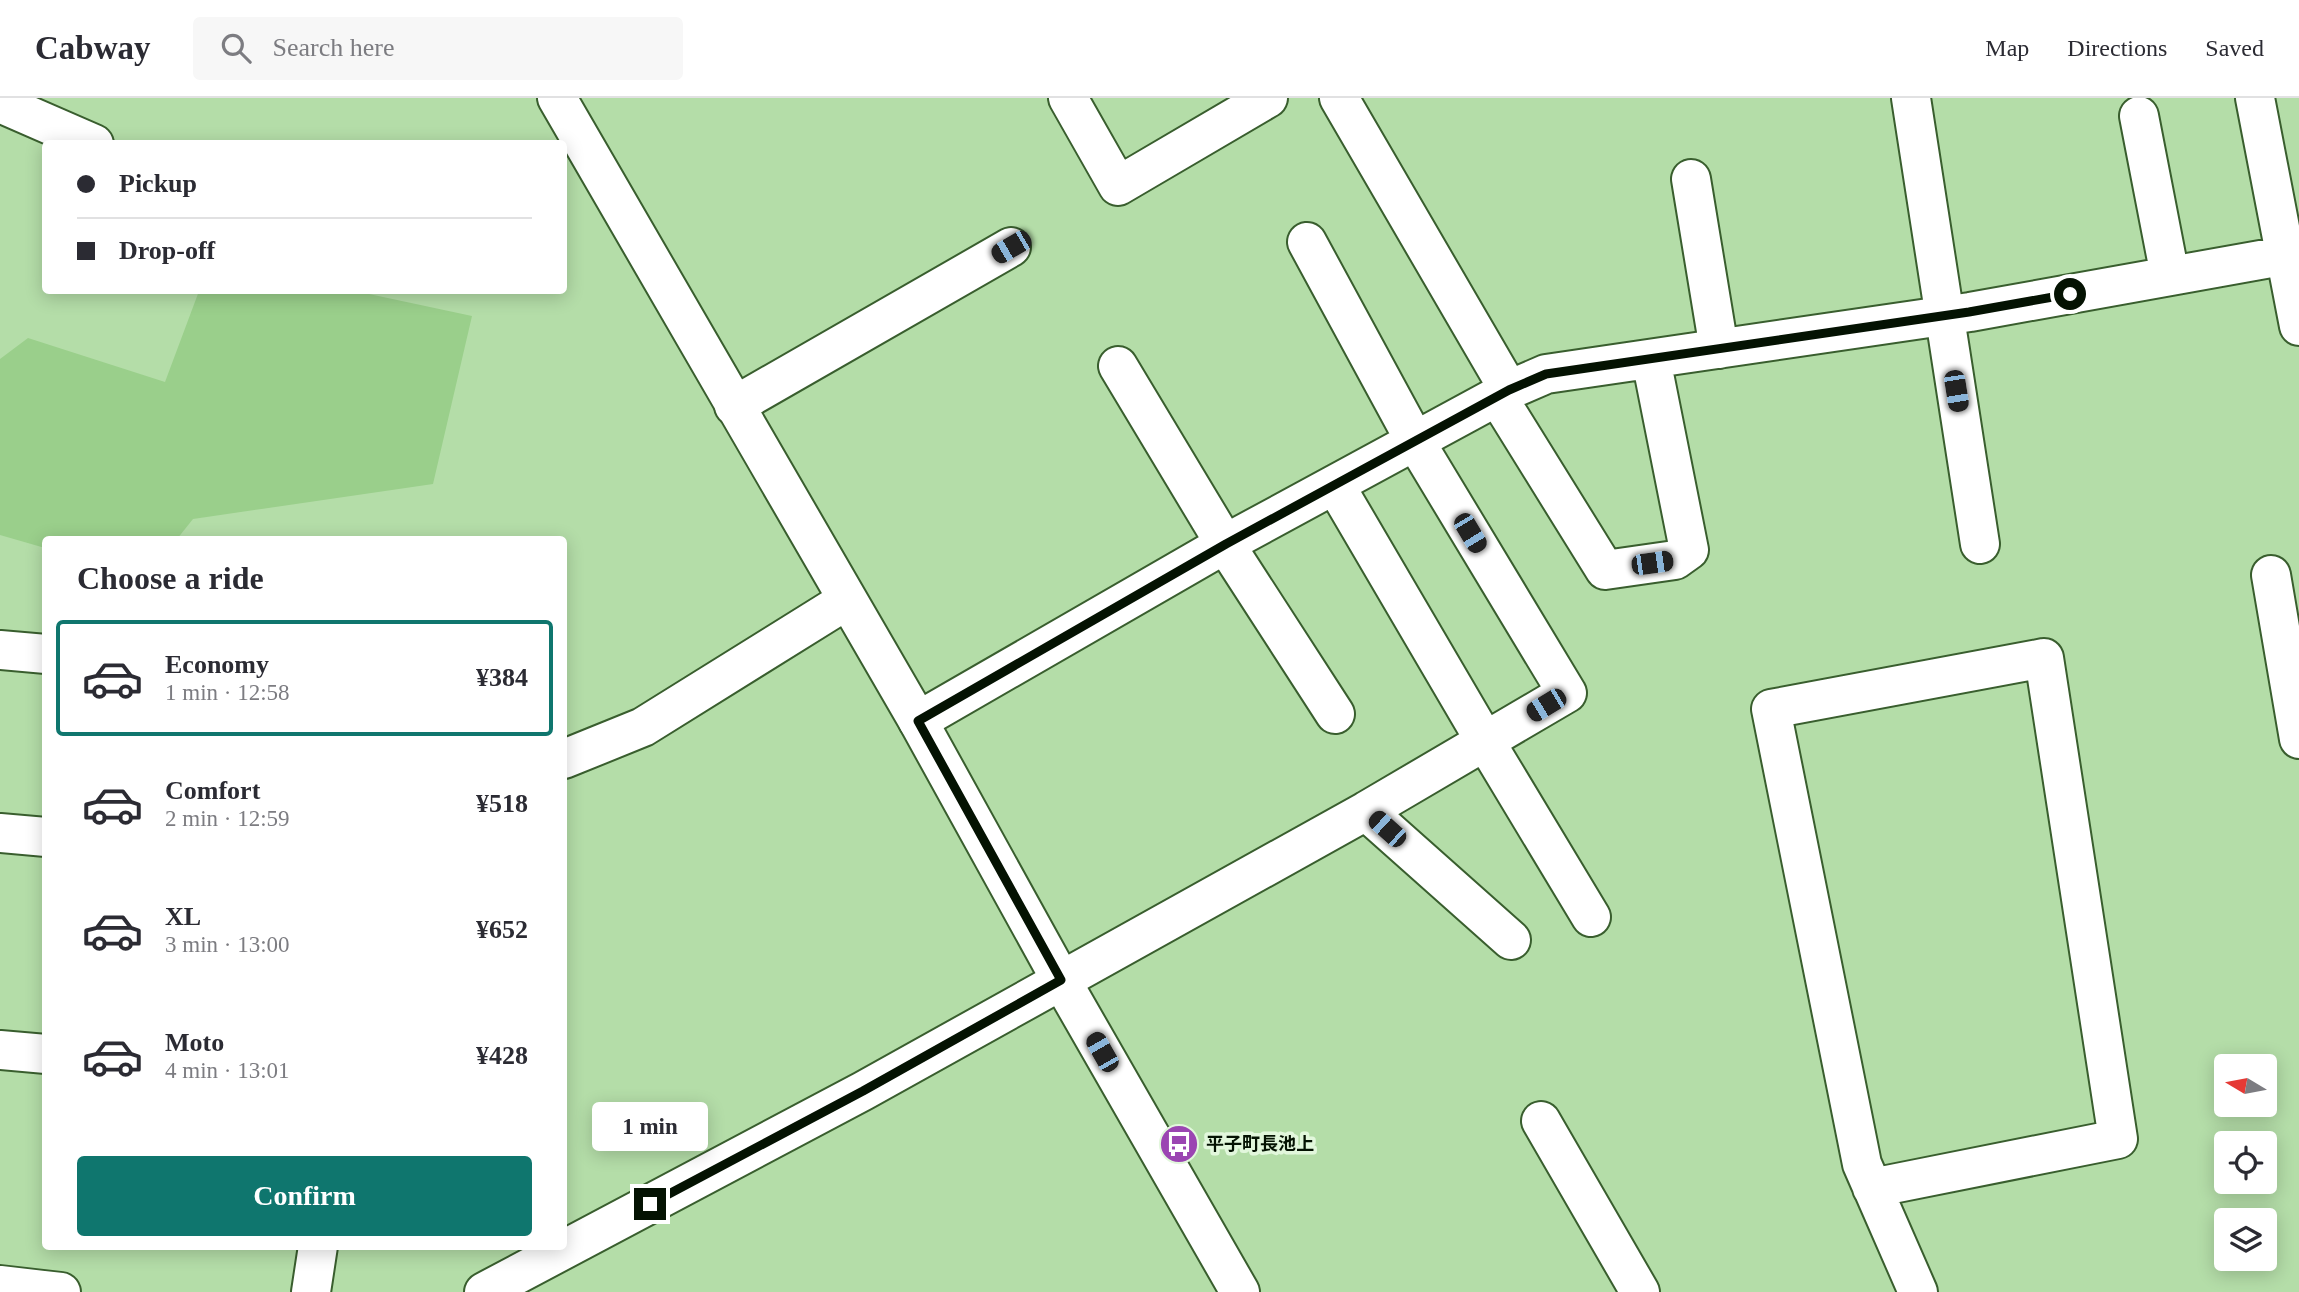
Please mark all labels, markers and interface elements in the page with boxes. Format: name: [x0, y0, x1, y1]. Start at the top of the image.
search box: [193, 17, 683, 80]
icon: search: [217, 29, 255, 67]
text: Cabway: [35, 30, 151, 66]
text: Search here: [273, 33, 395, 62]
text: Map: [1985, 35, 2029, 61]
text: Directions: [2067, 35, 2167, 61]
text: Saved: [2205, 35, 2264, 61]
text: Pickup: [119, 169, 197, 198]
car: [988, 227, 1035, 267]
text: Drop-off: [119, 236, 215, 265]
route start: [2054, 278, 2086, 310]
car: [1943, 369, 1970, 413]
car: [1451, 510, 1490, 556]
car: [1630, 550, 1675, 576]
text: Choose a ride: [77, 560, 264, 596]
icon: car: [81, 647, 144, 710]
text: Economy: [165, 650, 269, 679]
text: ¥384: [476, 663, 528, 692]
text: 1 min · 12:58: [165, 680, 290, 705]
car: [1523, 685, 1570, 725]
icon: car: [81, 773, 144, 836]
text: Comfort: [165, 776, 260, 805]
text: ¥518: [476, 789, 528, 818]
text: 2 min · 12:59: [165, 806, 290, 831]
car: [1365, 807, 1410, 851]
icon: car: [81, 899, 144, 962]
text: XL: [165, 902, 201, 931]
text: ¥652: [476, 915, 528, 944]
text: 3 min · 13:00: [165, 932, 290, 957]
icon: car: [81, 1025, 144, 1088]
text: Moto: [165, 1028, 224, 1057]
car: [1083, 1029, 1122, 1075]
text: ¥428: [476, 1041, 528, 1070]
north arrow: [2214, 1054, 2277, 1116]
map controls: [2214, 1054, 2277, 1271]
text: 4 min · 13:01: [165, 1058, 290, 1083]
callout: 1 min: [592, 1102, 708, 1152]
text: 1 min: [622, 1114, 678, 1139]
bus stop icon: 平子町長池上: [1158, 1123, 1200, 1165]
button: locate: [2214, 1131, 2277, 1194]
place label: 平子町長池上: [1206, 1134, 1314, 1154]
button: Confirm: [77, 1156, 532, 1236]
route end: [634, 1188, 666, 1220]
button: layers: [2214, 1208, 2277, 1271]

